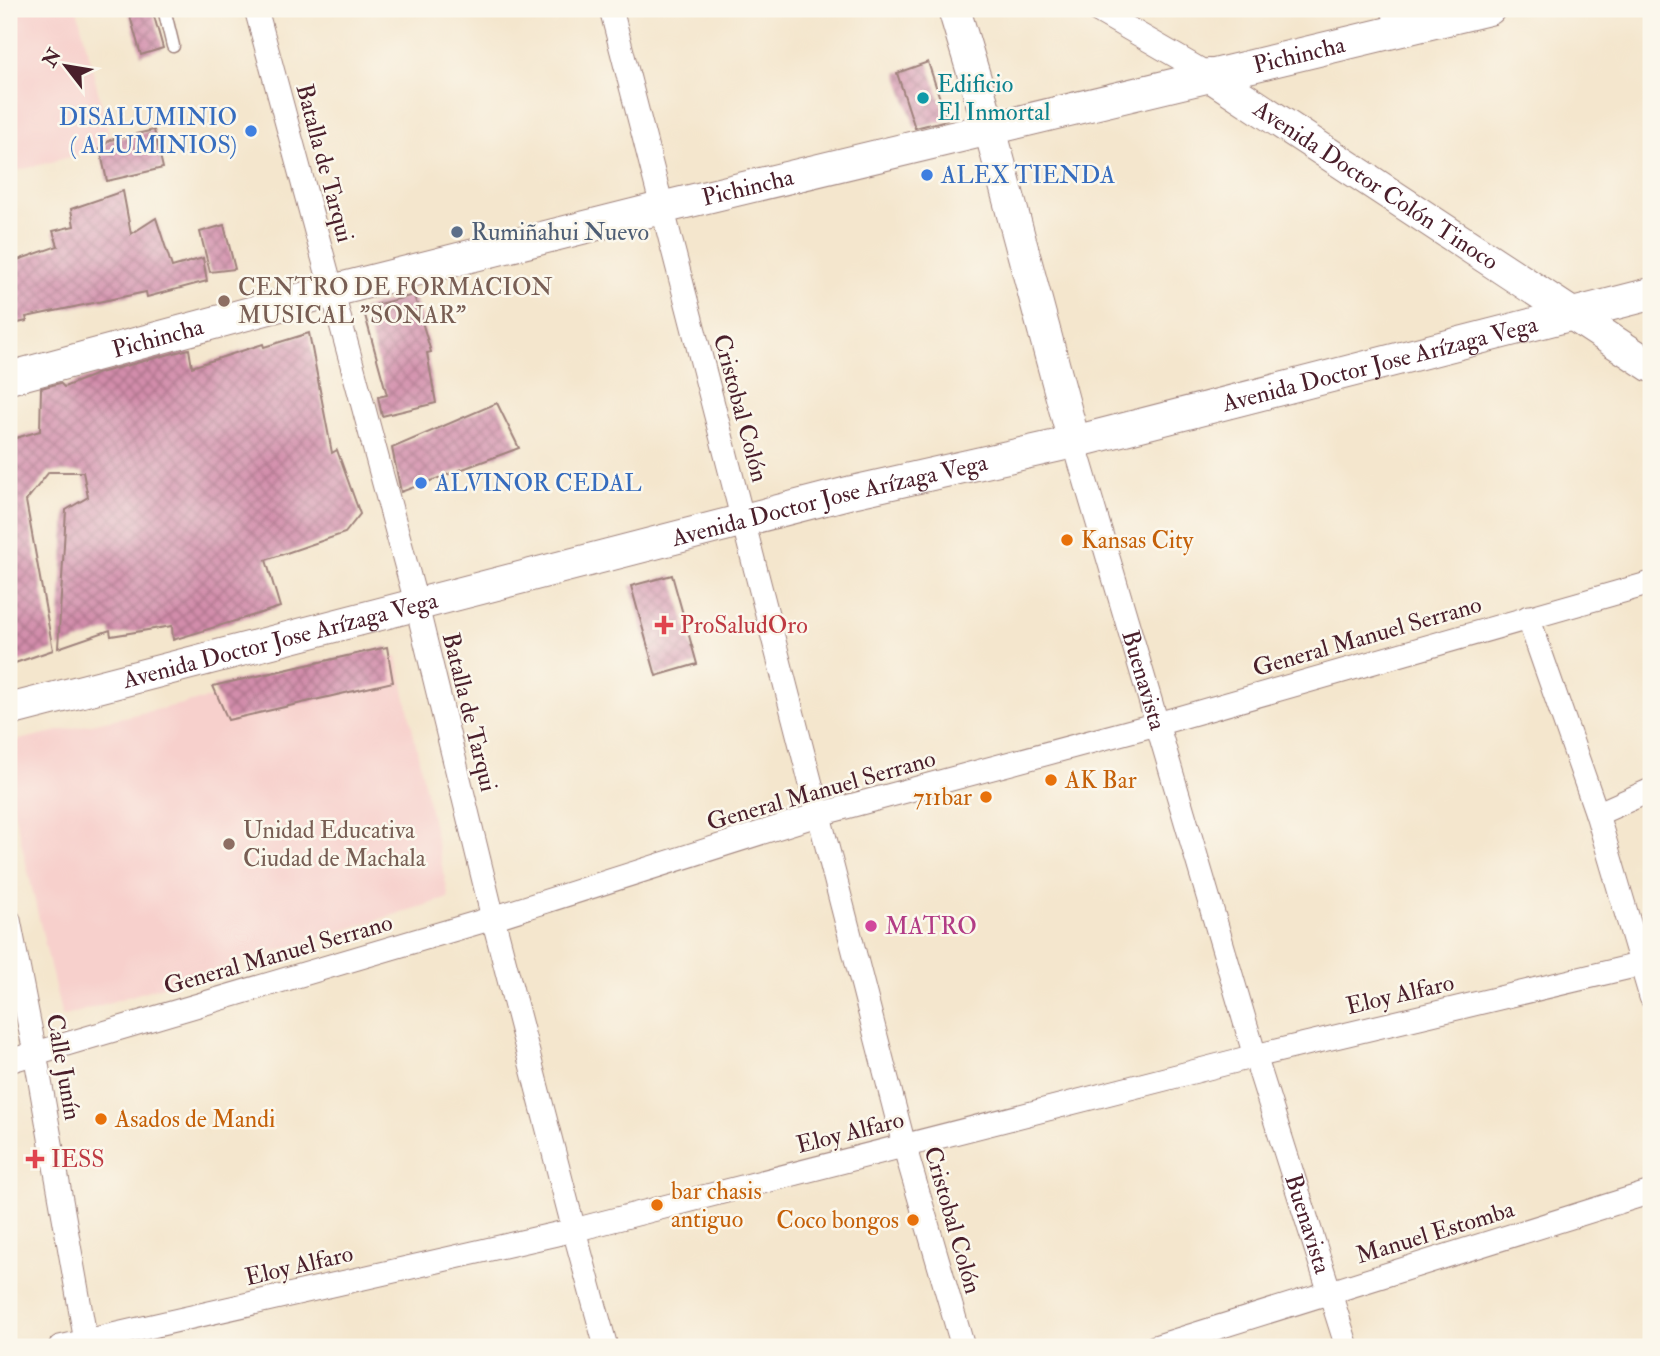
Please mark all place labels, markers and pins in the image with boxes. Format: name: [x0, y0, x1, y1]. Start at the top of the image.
place label: Edificio El Inmortal: [937, 69, 1050, 128]
marker: Edificio El Inmortal: [915, 90, 931, 106]
place label: DISALUMINIO ( ALUMINIOS): [59, 102, 237, 161]
marker: DISALUMINIO ( ALUMINIOS): [243, 123, 259, 139]
place label: ALEX TIENDA: [940, 160, 1115, 191]
marker: ALEX TIENDA: [919, 167, 935, 183]
place label: Rumiñahui Nuevo: [471, 217, 649, 248]
marker: Rumiñahui Nuevo: [449, 224, 465, 240]
place label: CENTRO DE FORMACION MUSICAL "SONAR": [238, 272, 553, 331]
marker: CENTRO DE FORMACION MUSICAL "SONAR": [216, 293, 232, 309]
place label: ALVINOR CEDAL: [434, 468, 642, 499]
marker: ALVINOR CEDAL: [413, 475, 429, 491]
place label: Kansas City: [1081, 525, 1194, 556]
marker: Kansas City: [1059, 532, 1075, 548]
place label: ProSaludOro: [680, 610, 808, 641]
marker: ProSaludOro: [654, 615, 674, 635]
place label: AK Bar: [1064, 765, 1137, 796]
marker: AK Bar: [1043, 772, 1059, 788]
place label: 711bar: [913, 782, 972, 813]
marker: 711bar: [978, 789, 994, 805]
place label: Unidad Educativa Ciudad de Machala: [243, 815, 427, 874]
marker: Unidad Educativa Ciudad de Machala: [221, 836, 237, 852]
place label: MATRO: [885, 911, 977, 942]
marker: MATRO: [863, 918, 879, 934]
place label: Asados de Mandi: [114, 1104, 275, 1135]
marker: Asados de Mandi: [93, 1111, 109, 1127]
place label: IESS: [51, 1144, 105, 1175]
marker: IESS: [25, 1149, 45, 1169]
place label: bar chasis antiguo: [671, 1176, 762, 1235]
marker: bar chasis antiguo: [649, 1197, 665, 1213]
place label: Coco bongos: [776, 1205, 899, 1236]
marker: Coco bongos: [905, 1212, 921, 1228]

